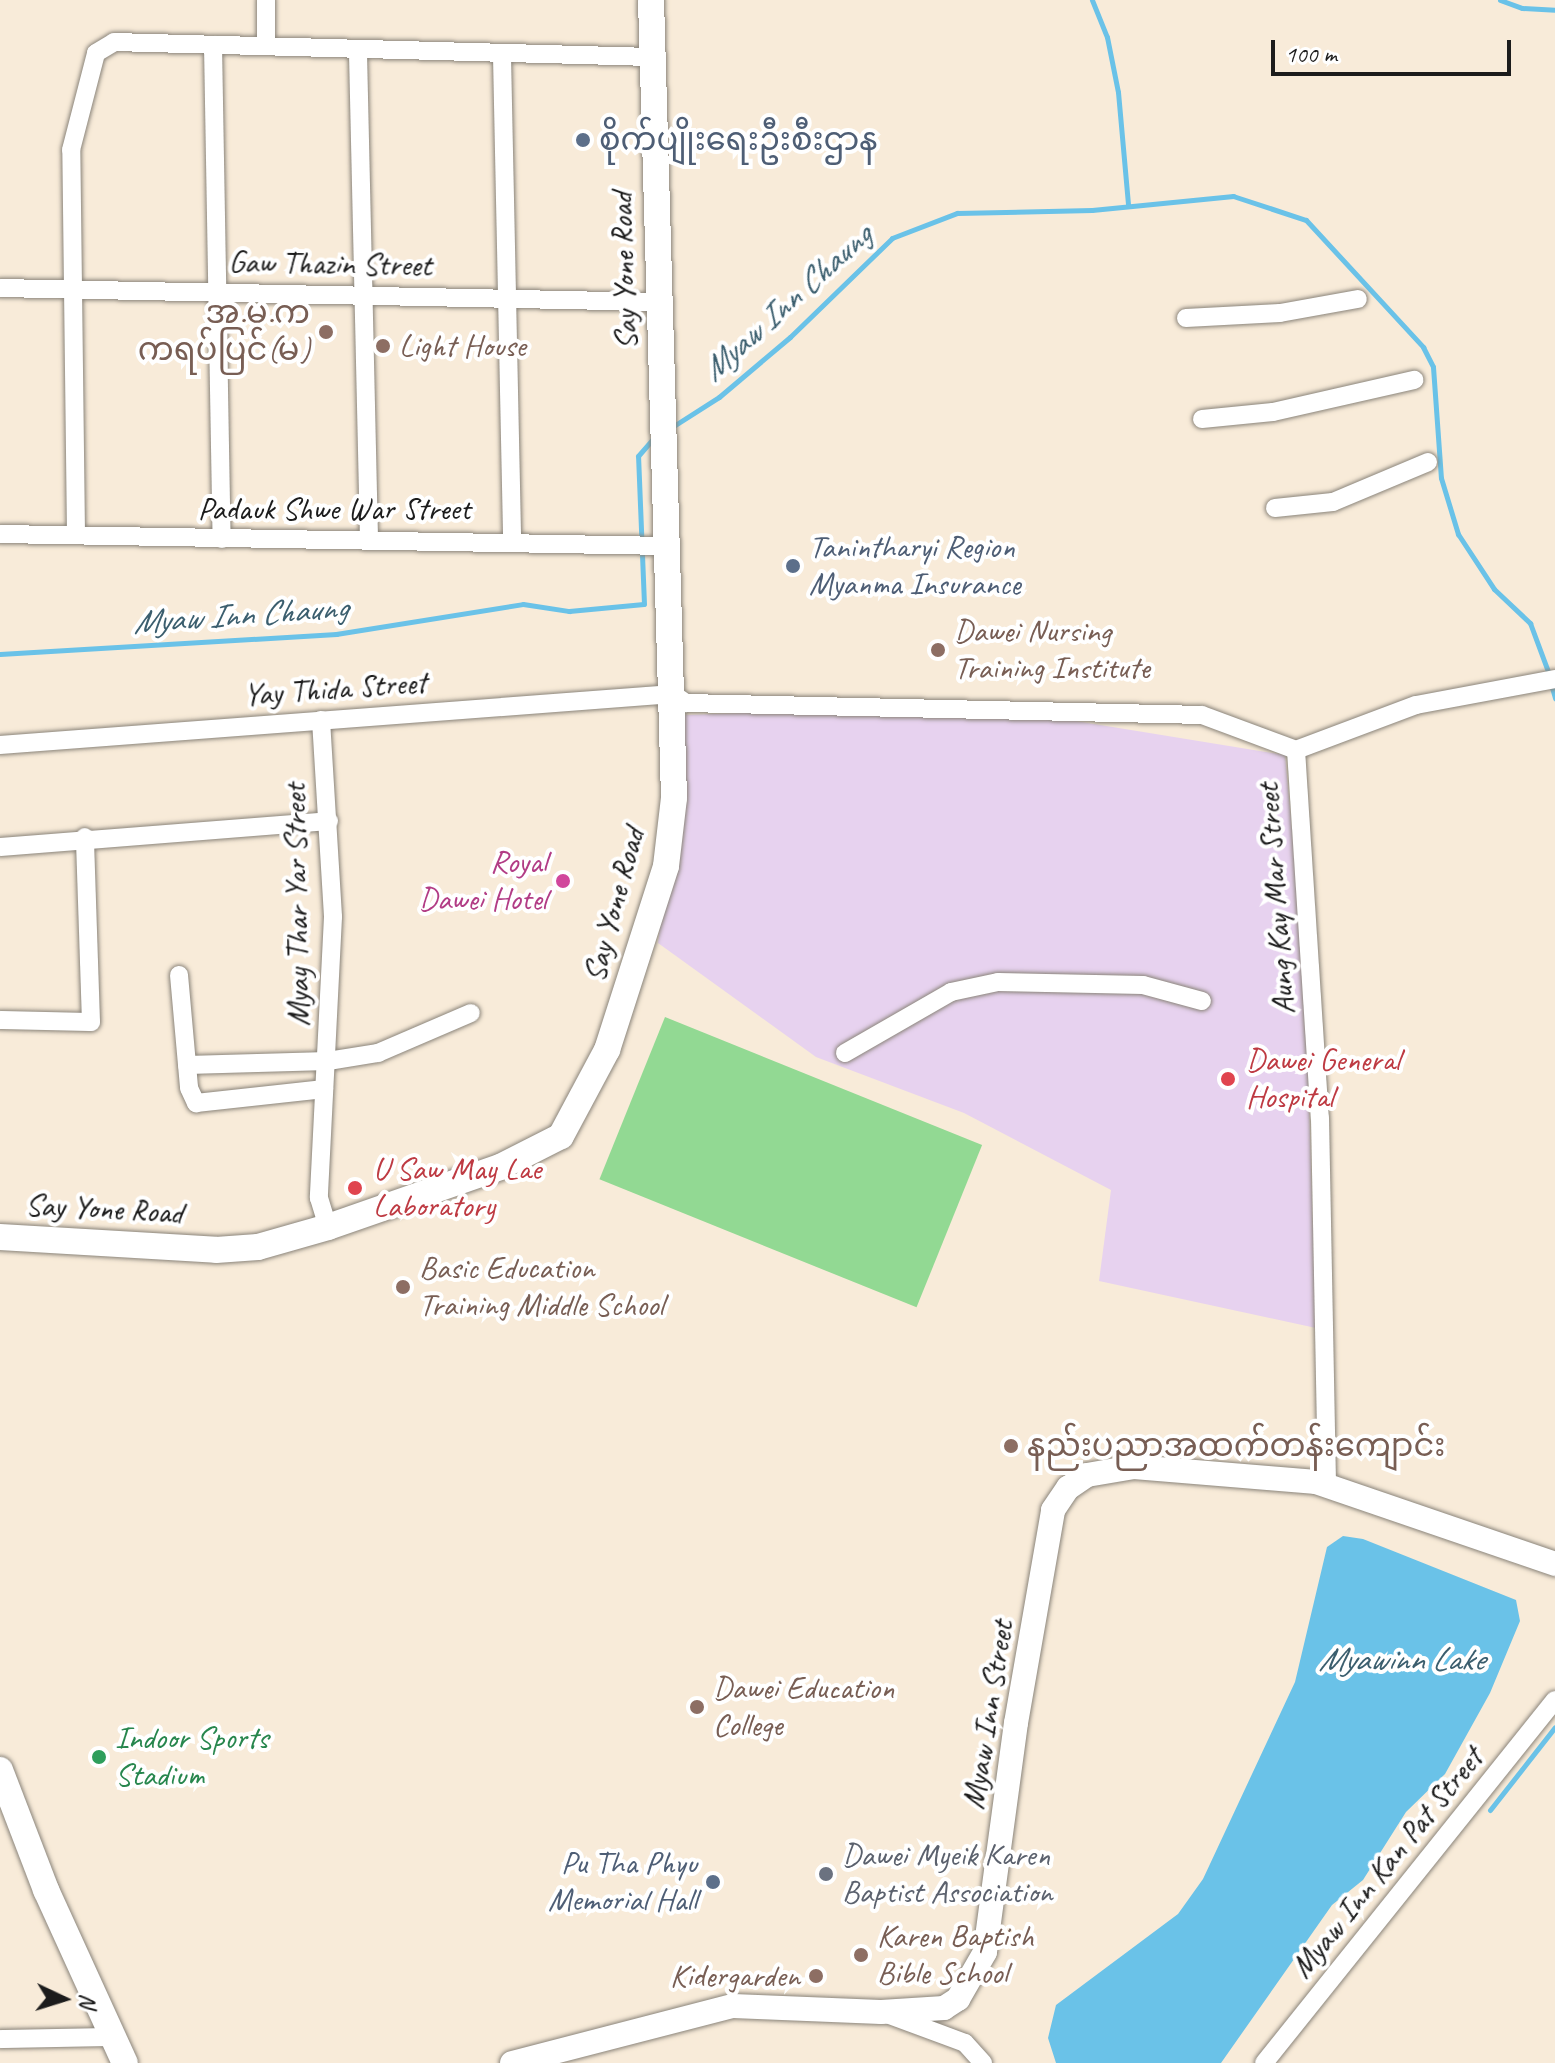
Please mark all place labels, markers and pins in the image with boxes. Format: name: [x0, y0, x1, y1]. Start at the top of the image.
place label: စိုက်ပျိုးရေးဦးစီးဌာန: [599, 121, 877, 159]
marker: စိုက်ပျိုးရေးဦးစီးဌာန: [574, 131, 592, 149]
place label: အ.မ.က ကရပ်ပြင်(မ): [138, 295, 310, 370]
marker: အ.မ.က ကရပ်ပြင်(မ): [317, 323, 335, 341]
place label: Light House: [399, 327, 526, 365]
marker: Light House: [374, 337, 392, 355]
place label: Tanintharyi Region Myanma Insurance: [809, 529, 1019, 604]
marker: Tanintharyi Region Myanma Insurance: [784, 557, 802, 575]
place label: Dawei Nursing Training Institute: [954, 613, 1149, 688]
marker: Dawei Nursing Training Institute: [929, 641, 947, 659]
place label: Royal Dawei Hotel: [418, 844, 547, 919]
marker: Royal Dawei Hotel: [554, 872, 572, 890]
place label: Dawei General Hospital: [1246, 1042, 1400, 1117]
marker: Dawei General Hospital: [1217, 1068, 1239, 1090]
place label: U Saw May Lae Laboratory: [373, 1151, 542, 1226]
marker: U Saw May Lae Laboratory: [344, 1177, 366, 1199]
place label: Basic Education Training Middle School: [419, 1250, 663, 1325]
marker: Basic Education Training Middle School: [394, 1278, 412, 1296]
place label: နည်းပညာအထက်တန်းကျောင်း: [1027, 1427, 1445, 1465]
marker: နည်းပညာအထက်တန်းကျောင်း: [1002, 1437, 1020, 1455]
place label: Dawei Education College: [713, 1670, 893, 1745]
marker: Dawei Education College: [688, 1698, 706, 1716]
place label: Indoor Sports Stadium: [115, 1720, 268, 1795]
marker: Indoor Sports Stadium: [90, 1748, 108, 1766]
place label: Dawei Myeik Karen Baptist Association: [842, 1837, 1053, 1912]
place label: Pu Tha Phyu Memorial Hall: [547, 1845, 697, 1920]
marker: Dawei Myeik Karen Baptist Association: [817, 1865, 835, 1883]
marker: Pu Tha Phyu Memorial Hall: [704, 1873, 722, 1891]
place label: Karen Baptish Bible School: [877, 1918, 1035, 1993]
marker: Karen Baptish Bible School: [852, 1946, 870, 1964]
place label: Kidergarden: [670, 1957, 800, 1995]
marker: Kidergarden: [807, 1967, 825, 1985]

